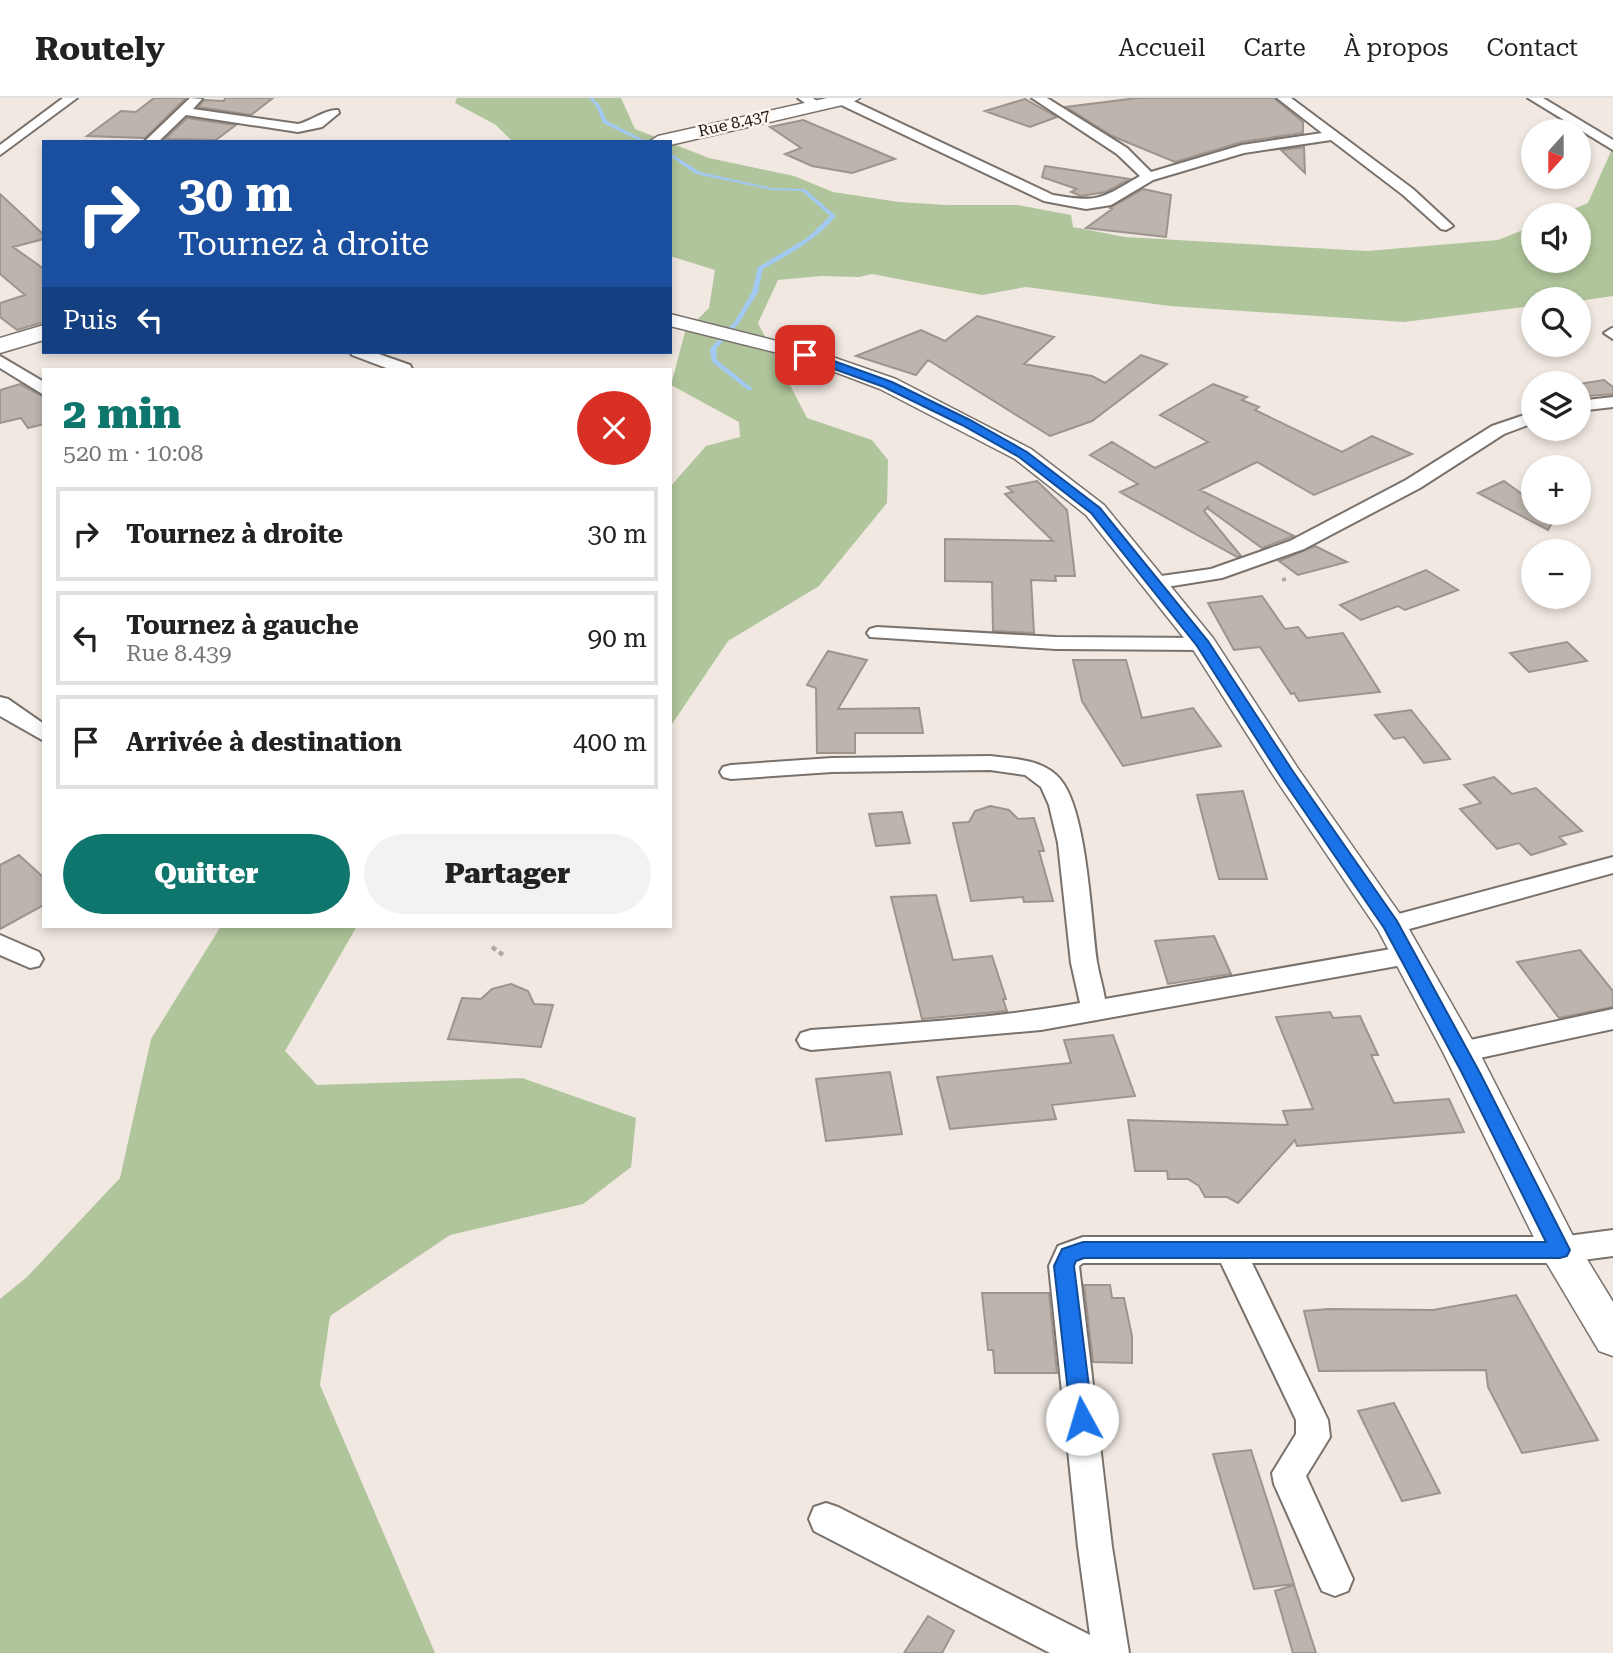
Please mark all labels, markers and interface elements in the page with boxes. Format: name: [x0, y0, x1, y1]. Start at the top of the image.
text: Routely: [35, 29, 165, 68]
text: Accueil: [1119, 34, 1205, 62]
text: Carte: [1243, 34, 1306, 62]
text: À propos: [1344, 34, 1448, 62]
text: Contact: [1486, 34, 1578, 62]
street label: Rue 8.437: [696, 105, 772, 141]
north arrow: [1521, 119, 1591, 189]
map controls: [1521, 119, 1591, 609]
text: 30 m: [178, 166, 293, 223]
icon: right: [63, 168, 154, 259]
button: sound: [1521, 203, 1591, 273]
text: Tournez à droite: [178, 225, 429, 263]
button: search: [1521, 287, 1591, 357]
icon: left: [131, 301, 169, 339]
text: Puis: [63, 305, 117, 335]
pin: [775, 325, 835, 385]
icon: arrive: [786, 336, 824, 374]
button: layers: [1521, 371, 1591, 441]
text: 2 min: [63, 389, 181, 438]
button: close: [577, 391, 651, 465]
text: 520 m · 10:08: [63, 440, 203, 467]
button: +: [1521, 455, 1591, 525]
icon: right: [67, 515, 105, 553]
text: Tournez à droite: [126, 519, 343, 549]
text: 30 m: [588, 519, 647, 549]
button: −: [1521, 539, 1591, 609]
text: Tournez à gauche: [126, 610, 359, 640]
icon: left: [67, 619, 105, 657]
text: 90 m: [588, 623, 647, 653]
text: Rue 8.439: [126, 640, 232, 667]
icon: arrive: [67, 723, 105, 761]
text: Arrivée à destination: [126, 727, 402, 757]
text: 400 m: [573, 727, 647, 757]
button: Quitter: [63, 834, 350, 914]
button: Partager: [364, 834, 651, 914]
position arrow: [1045, 1382, 1119, 1456]

